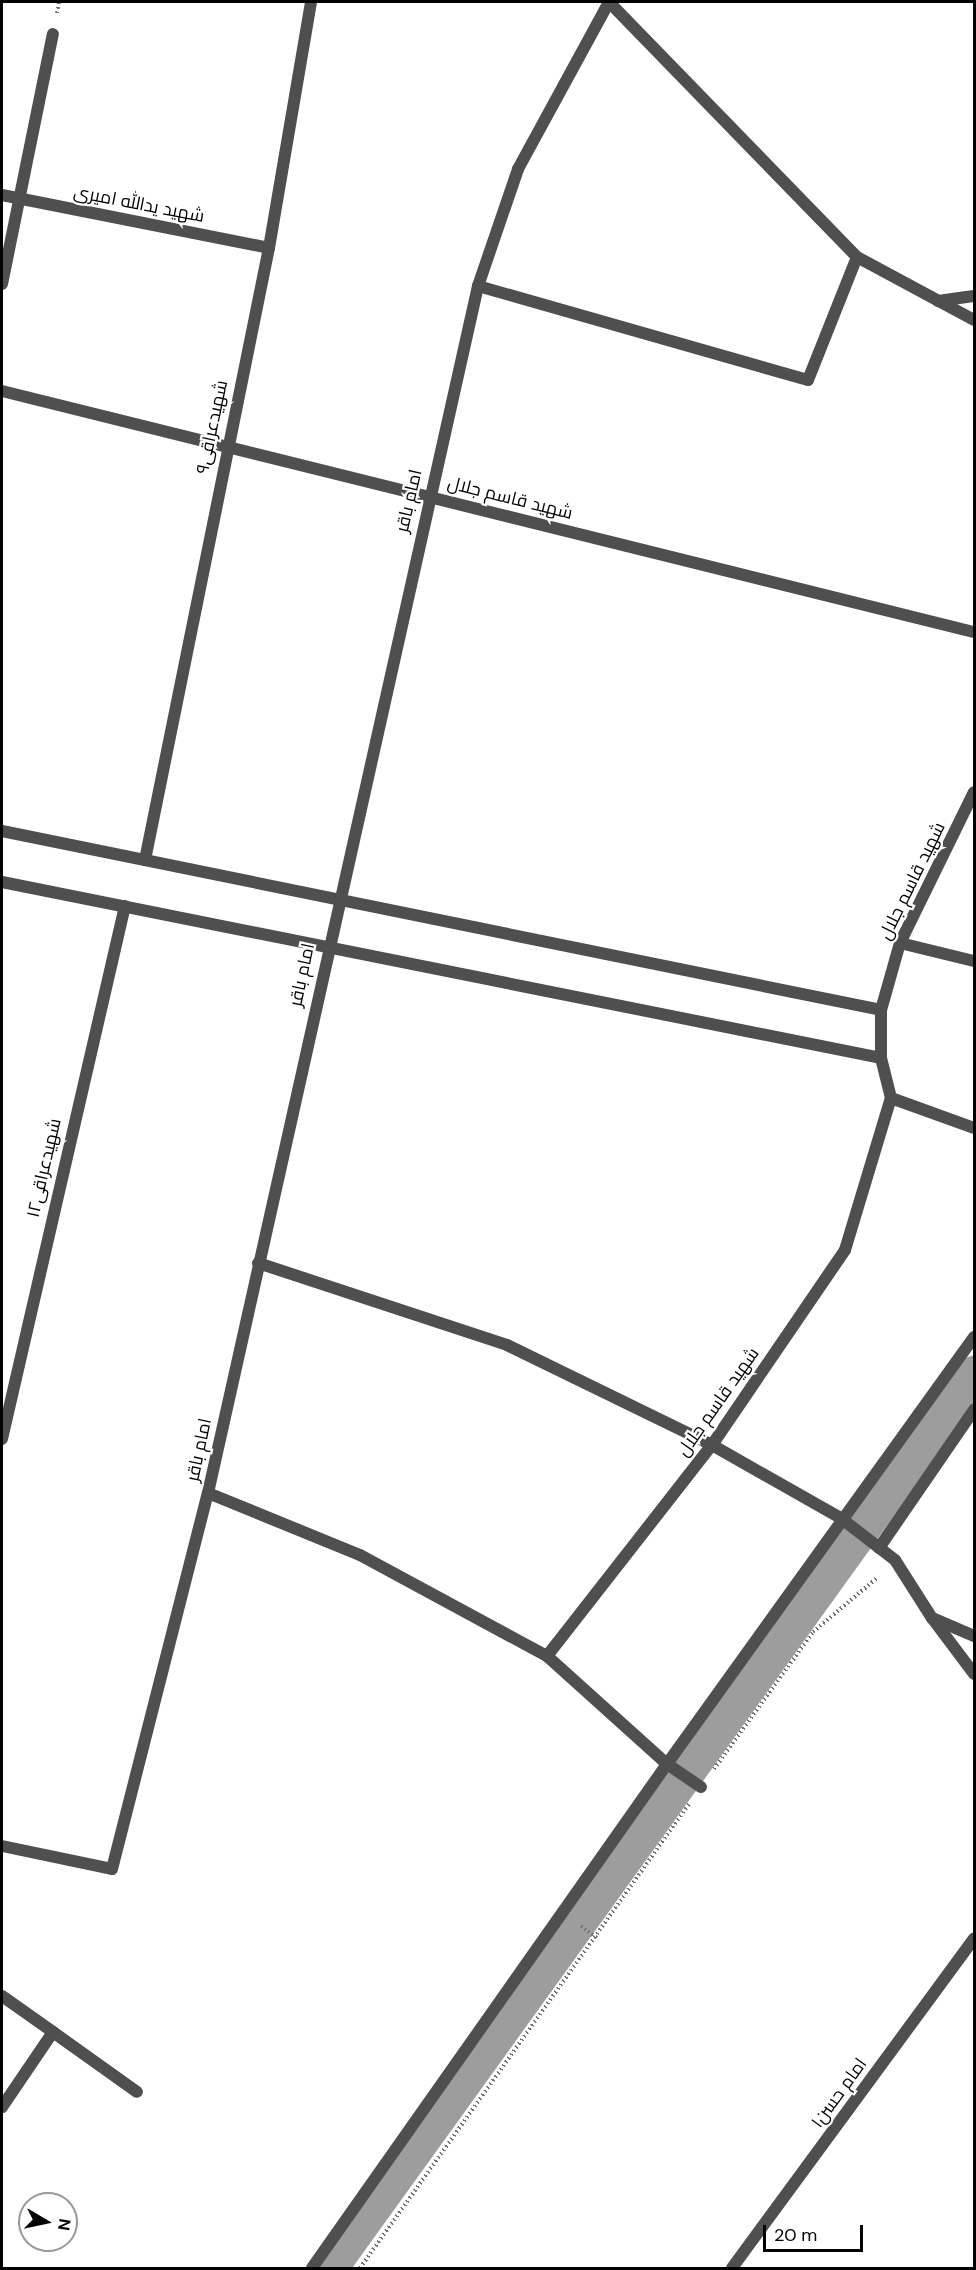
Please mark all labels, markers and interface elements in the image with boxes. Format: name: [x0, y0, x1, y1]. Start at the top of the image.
street label: شهید یدالله امیری: [72, 181, 206, 227]
street label: شهیدعراقی۹: [192, 378, 232, 476]
street label: امام باقر: [391, 467, 427, 535]
street label: شهید قاسم جلال: [445, 472, 575, 524]
street label: شهید قاسم جلال: [874, 819, 950, 943]
street label: امام باقر: [285, 941, 319, 1009]
street label: شهیدعراقی۱۲: [22, 1116, 66, 1220]
street label: شهید قاسم جلال: [672, 1343, 764, 1461]
street label: امام باقر: [182, 1416, 216, 1484]
street label: امام حسن۱: [806, 2054, 872, 2132]
north arrow: [18, 2192, 78, 2252]
scale bar: [766, 2213, 866, 2251]
text: N: [53, 2217, 76, 2232]
text: 20 m: [774, 2223, 817, 2247]

